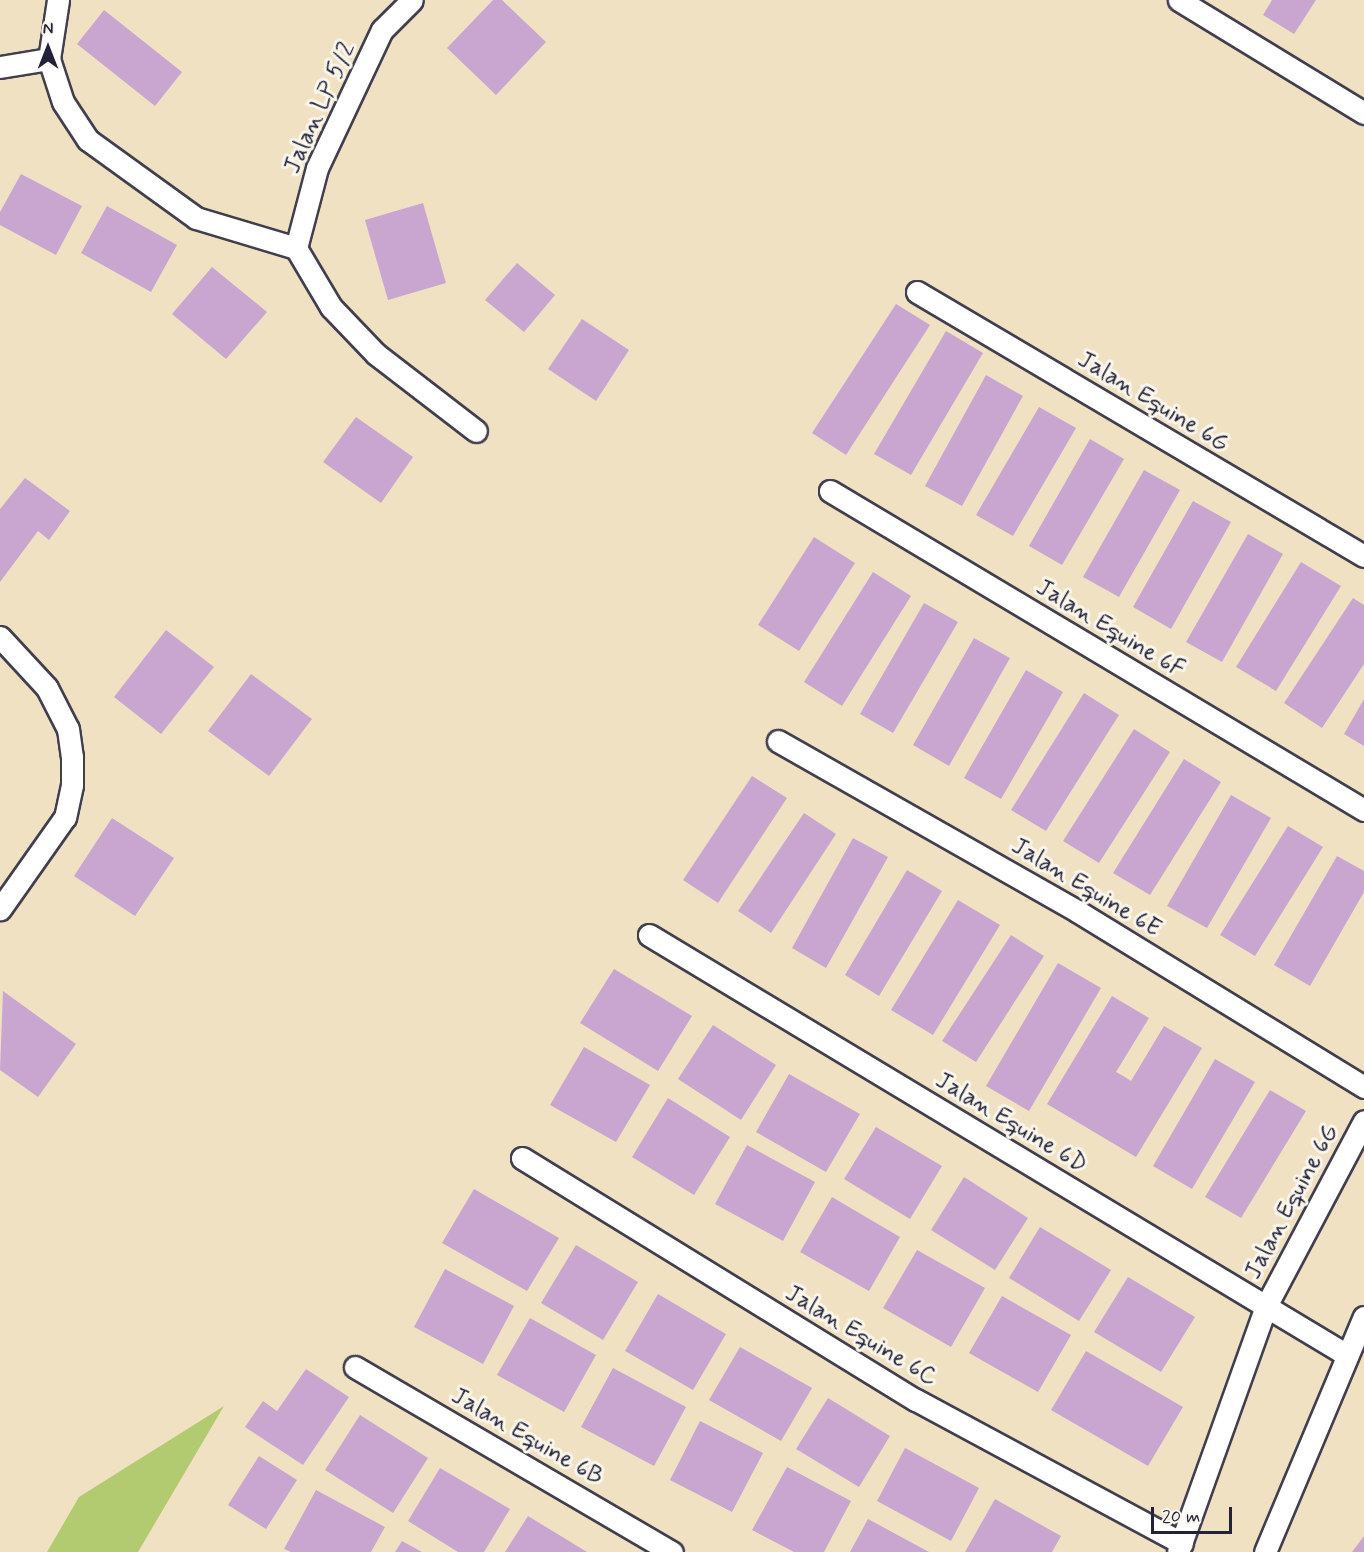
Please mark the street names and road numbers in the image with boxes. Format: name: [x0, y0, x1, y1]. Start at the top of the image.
street label: Jalan LP 5/2: [278, 38, 362, 178]
street label: Jalan Equine 6G: [1073, 346, 1233, 458]
street label: Jalan Equine 6F: [1031, 574, 1189, 684]
street label: Jalan Equine 6E: [1007, 832, 1165, 944]
street label: Jalan Equine 6D: [930, 1067, 1092, 1179]
street label: Jalan Equine 6G: [1239, 1120, 1345, 1284]
street label: Jalan Equine 6C: [780, 1280, 942, 1392]
street label: Jalan Equine 6B: [447, 1382, 607, 1492]

